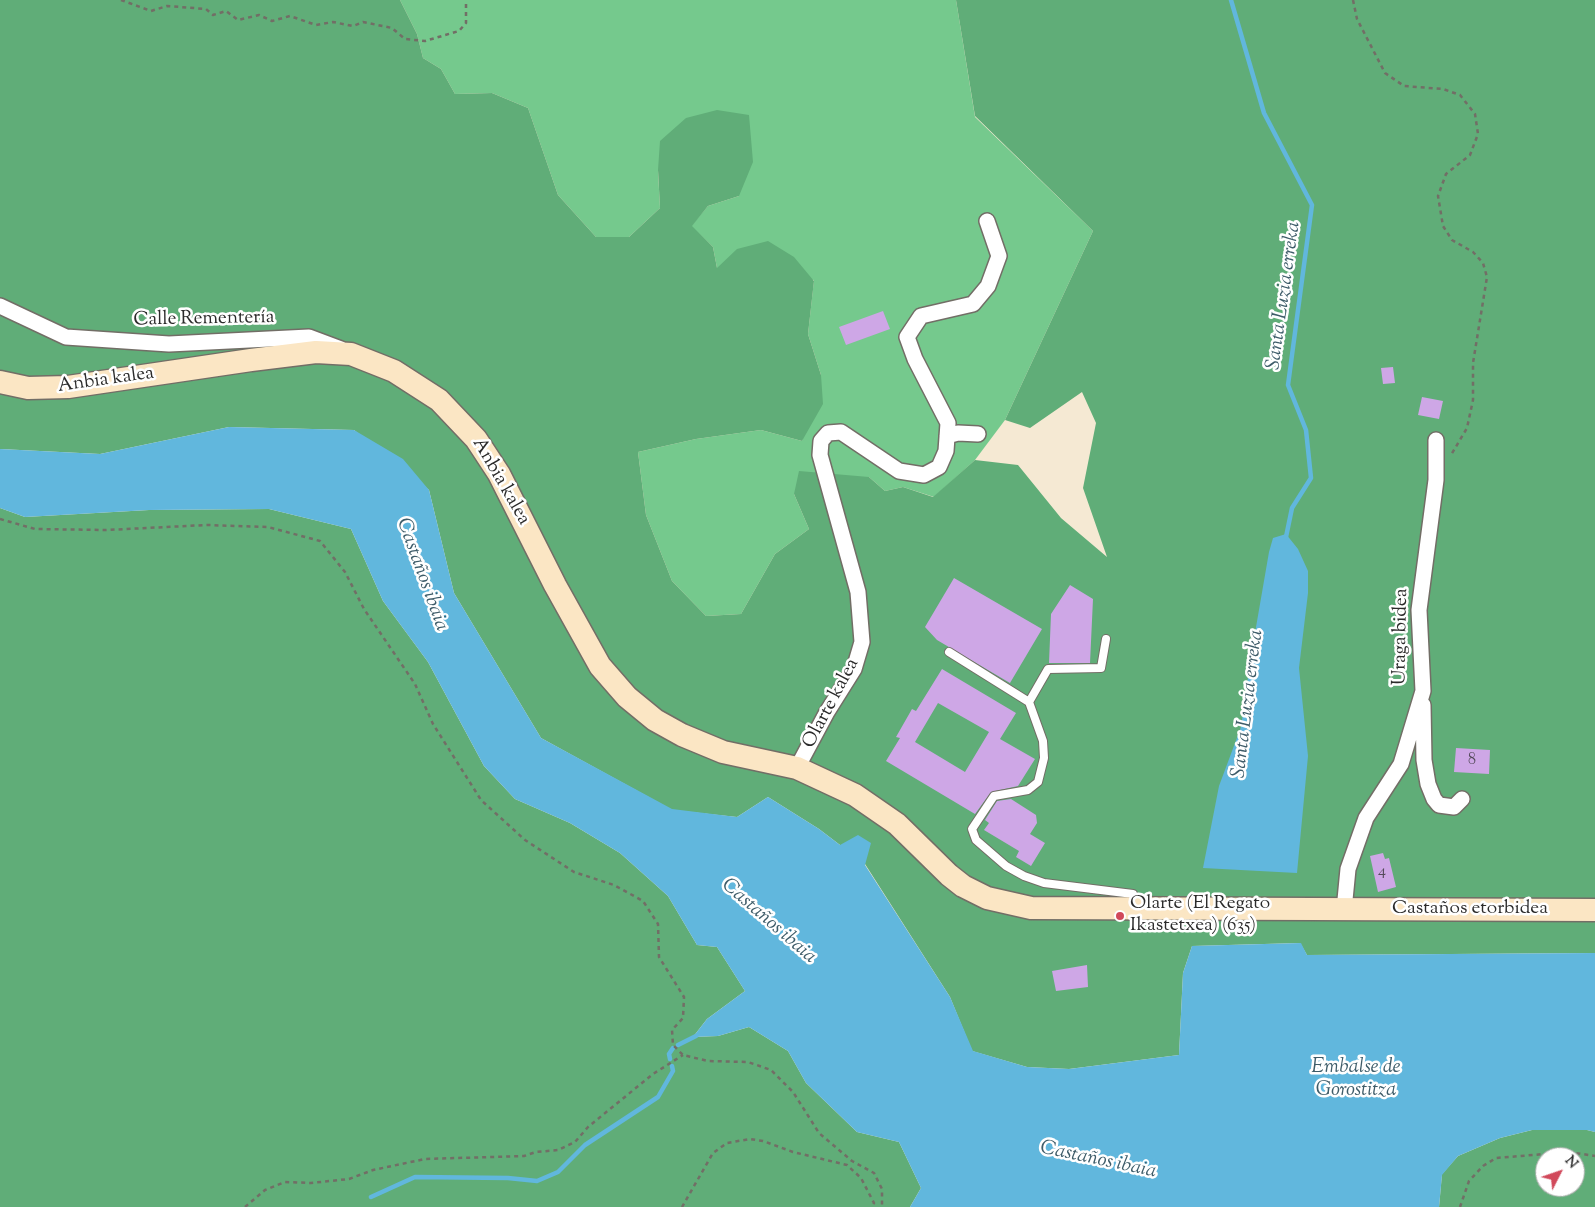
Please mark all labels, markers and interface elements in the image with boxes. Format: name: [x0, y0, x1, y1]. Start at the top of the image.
water label: Santa Luzia erreka: [1263, 220, 1307, 372]
street label: Calle Rementería: [133, 307, 275, 333]
street label: Anbia kalea: [56, 363, 156, 399]
street label: Anbia kalea: [466, 434, 534, 530]
water label: Castaños ibaia: [390, 515, 452, 635]
street label: Uraga bidea: [1390, 588, 1414, 686]
water label: Santa Luzia erreka: [1228, 628, 1270, 780]
street label: Olarte kalea: [799, 655, 865, 753]
house number: 8: [1468, 751, 1476, 771]
house number: 4: [1378, 862, 1386, 882]
water label: Castaños ibaia: [716, 874, 820, 970]
place label: Olarte (El Regato Ikastetxea) (635): [1130, 894, 1270, 938]
street label: Castaños etorbidea: [1392, 899, 1548, 921]
marker: Olarte (El Regato Ikastetxea) (635): [1114, 910, 1126, 922]
water label: Embalse de Gorostitza: [1311, 1057, 1401, 1104]
water label: Castaños ibaia: [1038, 1137, 1158, 1185]
north arrow: [1535, 1147, 1585, 1197]
text: N: [1559, 1152, 1582, 1174]

